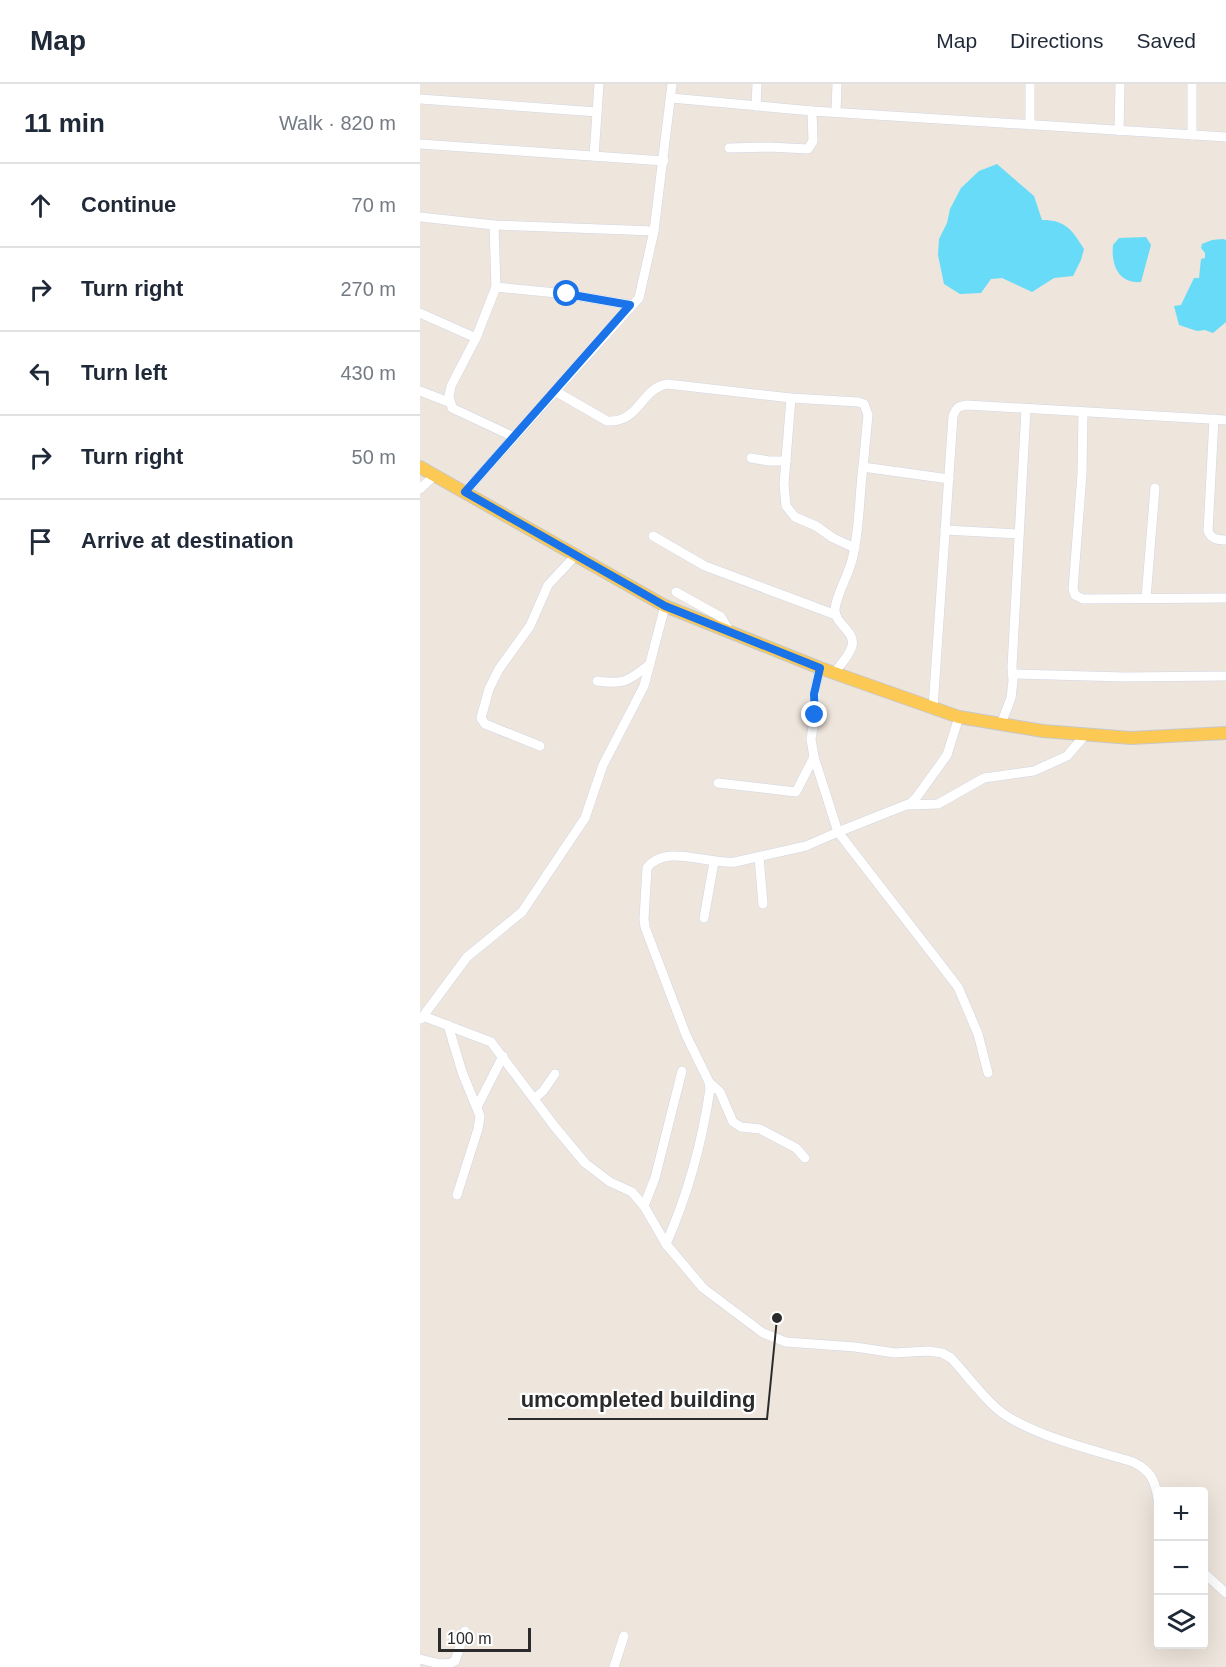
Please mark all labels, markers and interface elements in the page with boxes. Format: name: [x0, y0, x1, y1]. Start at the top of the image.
text: Map: [30, 25, 86, 56]
text: Map: [936, 29, 977, 52]
text: Directions: [1010, 29, 1103, 52]
text: Saved: [1136, 29, 1196, 52]
text: 11 min: [24, 108, 105, 138]
text: Walk · 820 m: [279, 112, 396, 134]
icon: ahead: [24, 189, 57, 222]
text: Continue: [81, 192, 176, 217]
text: 70 m: [352, 194, 396, 216]
icon: right: [24, 273, 57, 306]
text: Turn right: [81, 276, 183, 301]
text: 270 m: [340, 278, 396, 300]
route start: [553, 280, 579, 306]
icon: left: [24, 357, 57, 390]
text: Turn left: [81, 360, 167, 385]
text: 430 m: [340, 362, 396, 384]
icon: right: [24, 441, 57, 474]
text: Turn right: [81, 444, 183, 469]
text: 50 m: [352, 446, 396, 468]
icon: arrive: [24, 525, 57, 558]
text: Arrive at destination: [81, 528, 294, 553]
route end: [801, 701, 827, 727]
callout: umcompleted building: [508, 1379, 767, 1419]
text: umcompleted building: [521, 1387, 755, 1412]
map controls: [1154, 1487, 1208, 1649]
button: +: [1154, 1487, 1208, 1541]
button: −: [1154, 1541, 1208, 1595]
button: layers: [1154, 1595, 1208, 1649]
scale bar: [438, 1625, 531, 1652]
text: 100 m: [447, 1630, 491, 1647]

